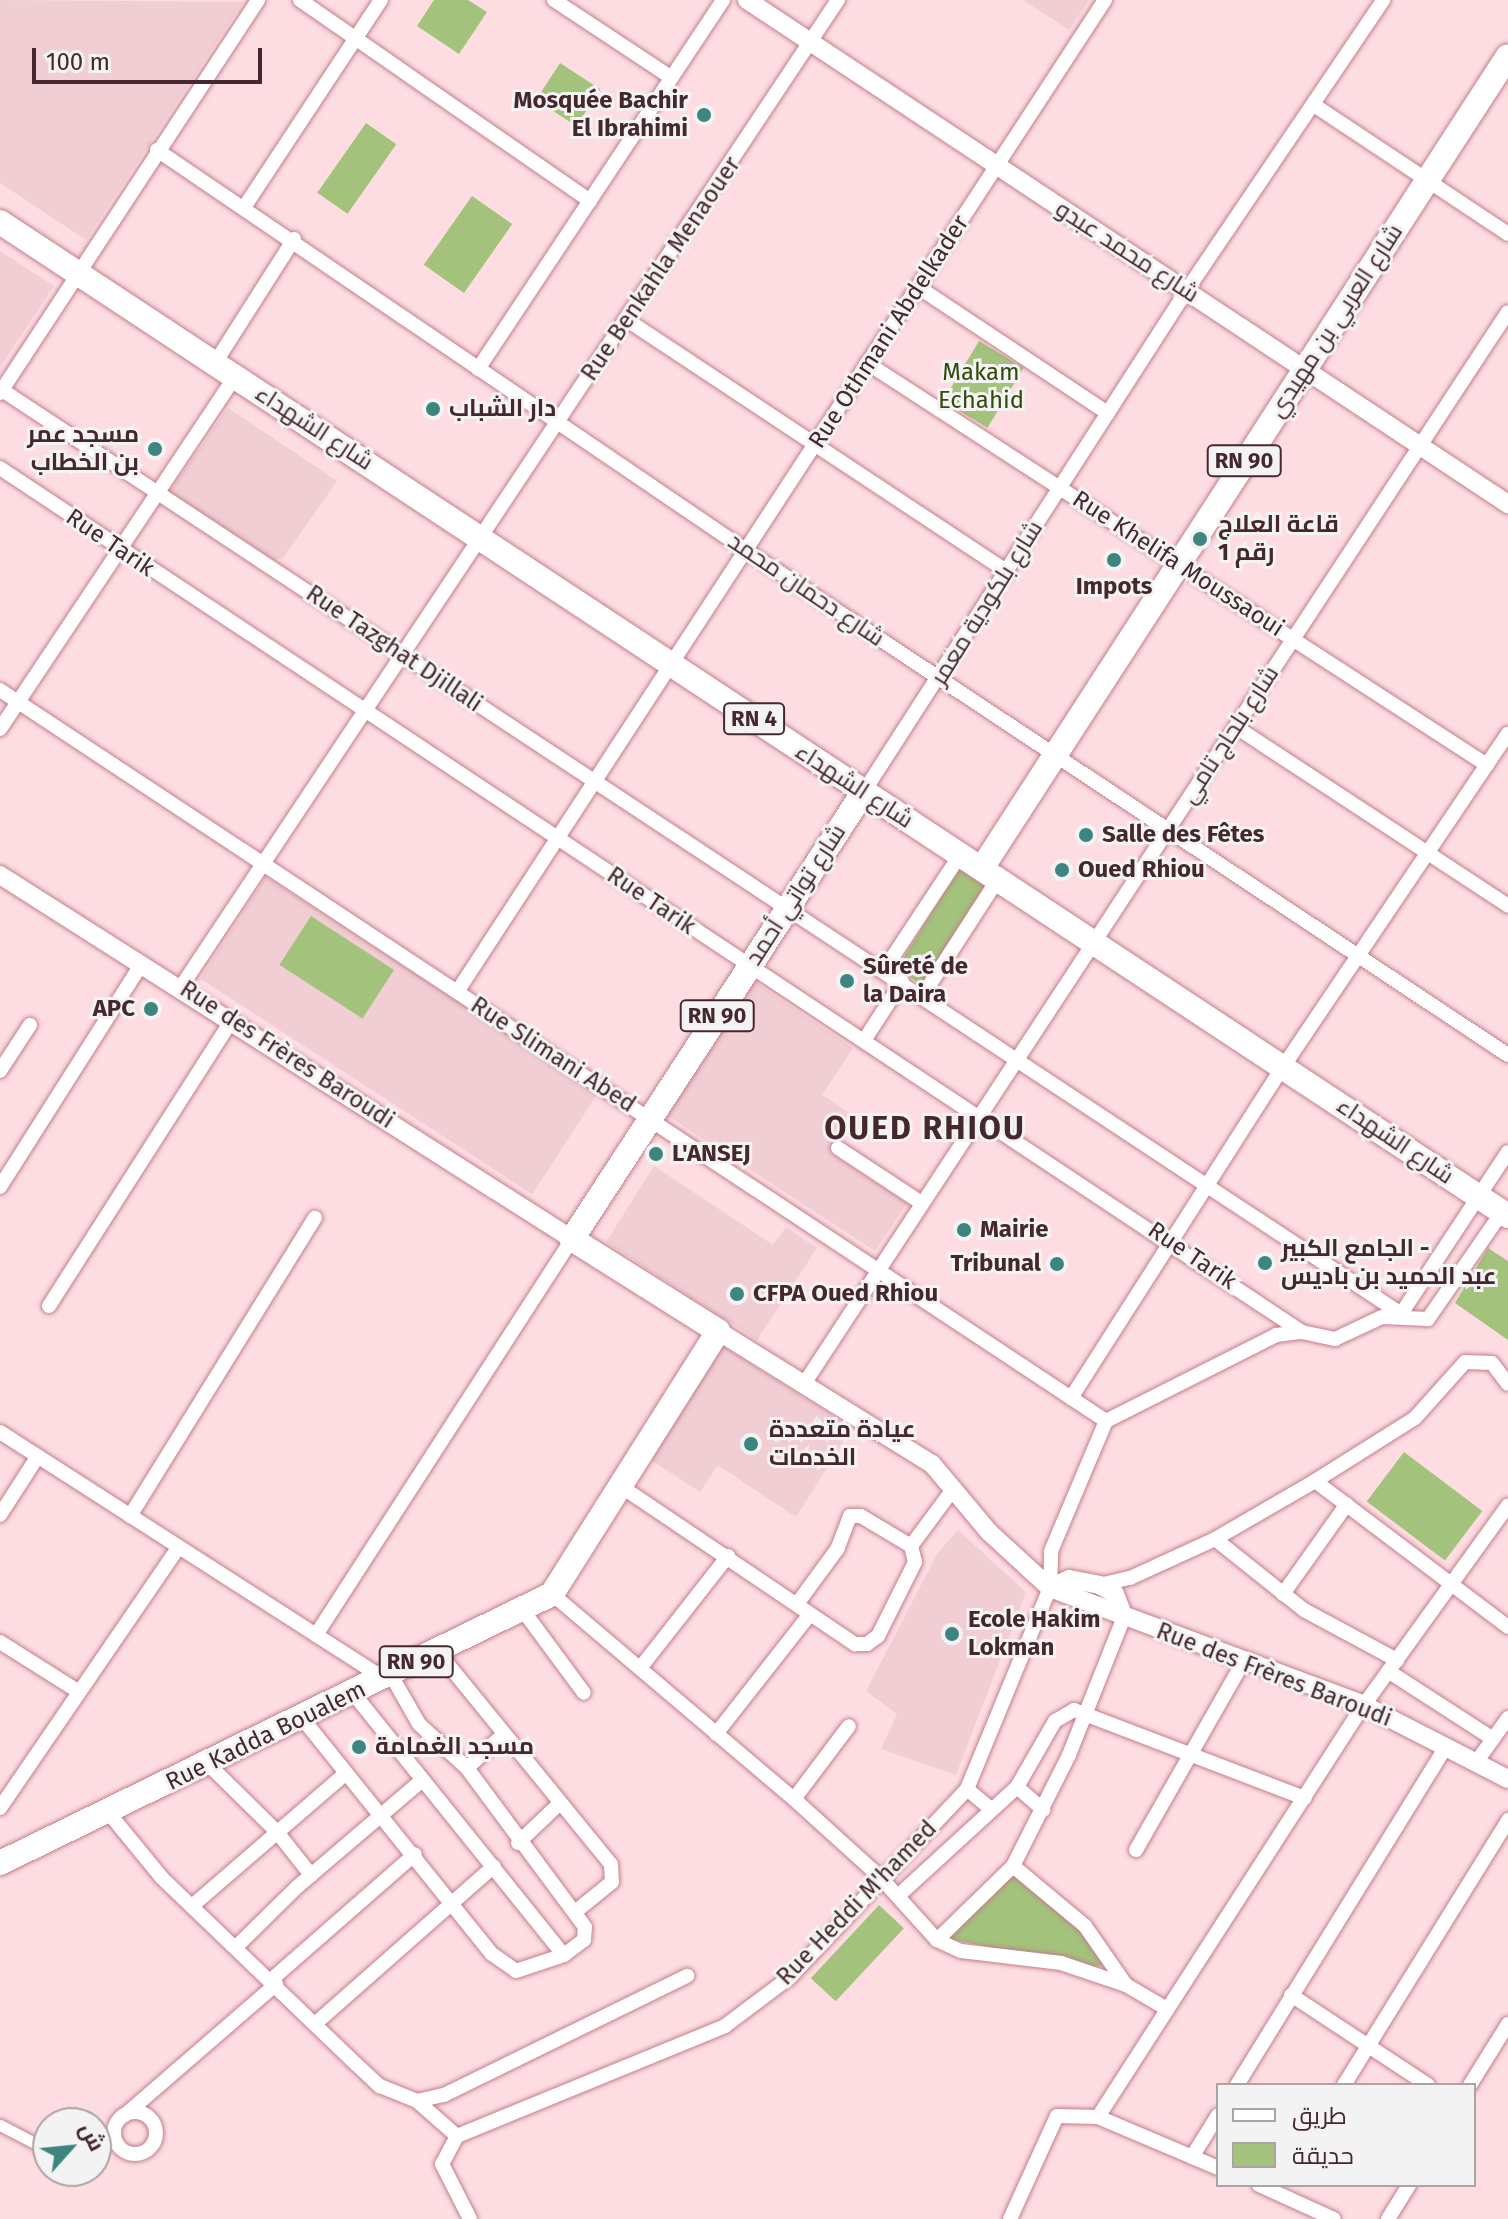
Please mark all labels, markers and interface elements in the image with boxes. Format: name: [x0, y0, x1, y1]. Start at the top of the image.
scale bar: [36, 32, 266, 82]
text: 100 m: [46, 48, 110, 76]
place label: Mosquée Bachir El Ibrahimi: [514, 87, 688, 143]
marker: Mosquée Bachir El Ibrahimi: [695, 106, 713, 124]
street label: Rue Benkahla Menaouer: [575, 151, 747, 387]
street label: شارع محمد عبدو: [1050, 195, 1204, 309]
street label: Rue Othmani Abdelkader: [803, 210, 975, 454]
street label: شارع العربي بن مهيدي: [1263, 219, 1409, 423]
park label: Makam Echahid: [938, 359, 1024, 415]
street label: شارع الشهداء: [250, 379, 378, 477]
place label: دار الشباب: [449, 395, 556, 423]
marker: دار الشباب: [424, 400, 442, 418]
place label: مسجد عمر بن الخطاب: [27, 421, 139, 477]
marker: مسجد عمر بن الخطاب: [146, 440, 164, 458]
road number: RN 90: [1206, 443, 1282, 479]
street label: Rue Khelifa Moussaoui: [1067, 485, 1289, 643]
street label: Rue Tarik: [60, 503, 160, 583]
place label: قاعة العلاج رقم 1: [1218, 511, 1339, 567]
street label: شارع بلكودية معمر: [925, 515, 1049, 691]
street label: شارع دحمان محمد: [722, 527, 890, 653]
marker: قاعة العلاج رقم 1: [1189, 528, 1211, 550]
marker: Impots: [1105, 551, 1123, 569]
place label: Impots: [1076, 573, 1152, 601]
street label: Rue Tazghat Djillali: [300, 579, 488, 719]
street label: شارع بلحاج تامي: [1175, 661, 1285, 809]
road number: RN 4: [722, 701, 786, 737]
street label: شارع الشهداء: [790, 737, 918, 835]
street label: شارع تواتي أحمد: [740, 819, 852, 971]
place label: Salle des Fêtes: [1102, 821, 1264, 849]
marker: Salle des Fêtes: [1077, 826, 1095, 844]
place label: Oued Rhiou: [1078, 856, 1205, 884]
street label: Rue Tarik: [601, 861, 701, 941]
marker: Oued Rhiou: [1053, 861, 1071, 879]
place label: Sûreté de la Daira: [863, 953, 968, 1009]
marker: Sûreté de la Daira: [838, 972, 856, 990]
street label: Rue des Frères Baroudi: [174, 975, 400, 1135]
street label: Rue Slimani Abed: [465, 991, 641, 1119]
place label: APC: [93, 995, 135, 1023]
road number: RN 90: [679, 998, 755, 1034]
marker: APC: [142, 1000, 160, 1018]
street label: شارع الشهداء: [1331, 1091, 1459, 1191]
district label: OUED RHIOU: [824, 1109, 1026, 1147]
place label: L'ANSEJ: [672, 1140, 751, 1168]
marker: L'ANSEJ: [647, 1145, 665, 1163]
place label: Mairie: [980, 1216, 1048, 1244]
street label: Rue Tarik: [1142, 1216, 1242, 1296]
marker: Mairie: [955, 1221, 973, 1239]
place label: الجامع الكبير - عبد الحميد بن باديس: [1281, 1235, 1497, 1291]
place label: Tribunal: [950, 1250, 1041, 1278]
marker: الجامع الكبير - عبد الحميد بن باديس: [1256, 1254, 1274, 1272]
marker: Tribunal: [1048, 1255, 1066, 1273]
place label: CFPA Oued Rhiou: [753, 1280, 938, 1308]
marker: CFPA Oued Rhiou: [728, 1285, 746, 1303]
place label: عيادة متعددة الخدمات: [769, 1416, 916, 1472]
marker: عيادة متعددة الخدمات: [740, 1433, 762, 1455]
place label: Ecole Hakim Lokman: [968, 1606, 1101, 1662]
street label: Rue des Frères Baroudi: [1152, 1617, 1396, 1733]
marker: Ecole Hakim Lokman: [943, 1625, 961, 1643]
road number: RN 90: [378, 1644, 454, 1680]
street label: Rue Kadda Boualem: [161, 1675, 371, 1797]
place label: مسجد الغمامة: [375, 1733, 534, 1761]
marker: مسجد الغمامة: [350, 1738, 368, 1756]
street label: Rue Heddi M'hamed: [771, 1815, 943, 1991]
legend: [1216, 2083, 1476, 2187]
text: طريق: [1292, 2102, 1347, 2130]
north arrow: [32, 2107, 112, 2187]
text: ش: [74, 2118, 110, 2155]
text: حديقة: [1292, 2142, 1354, 2170]

